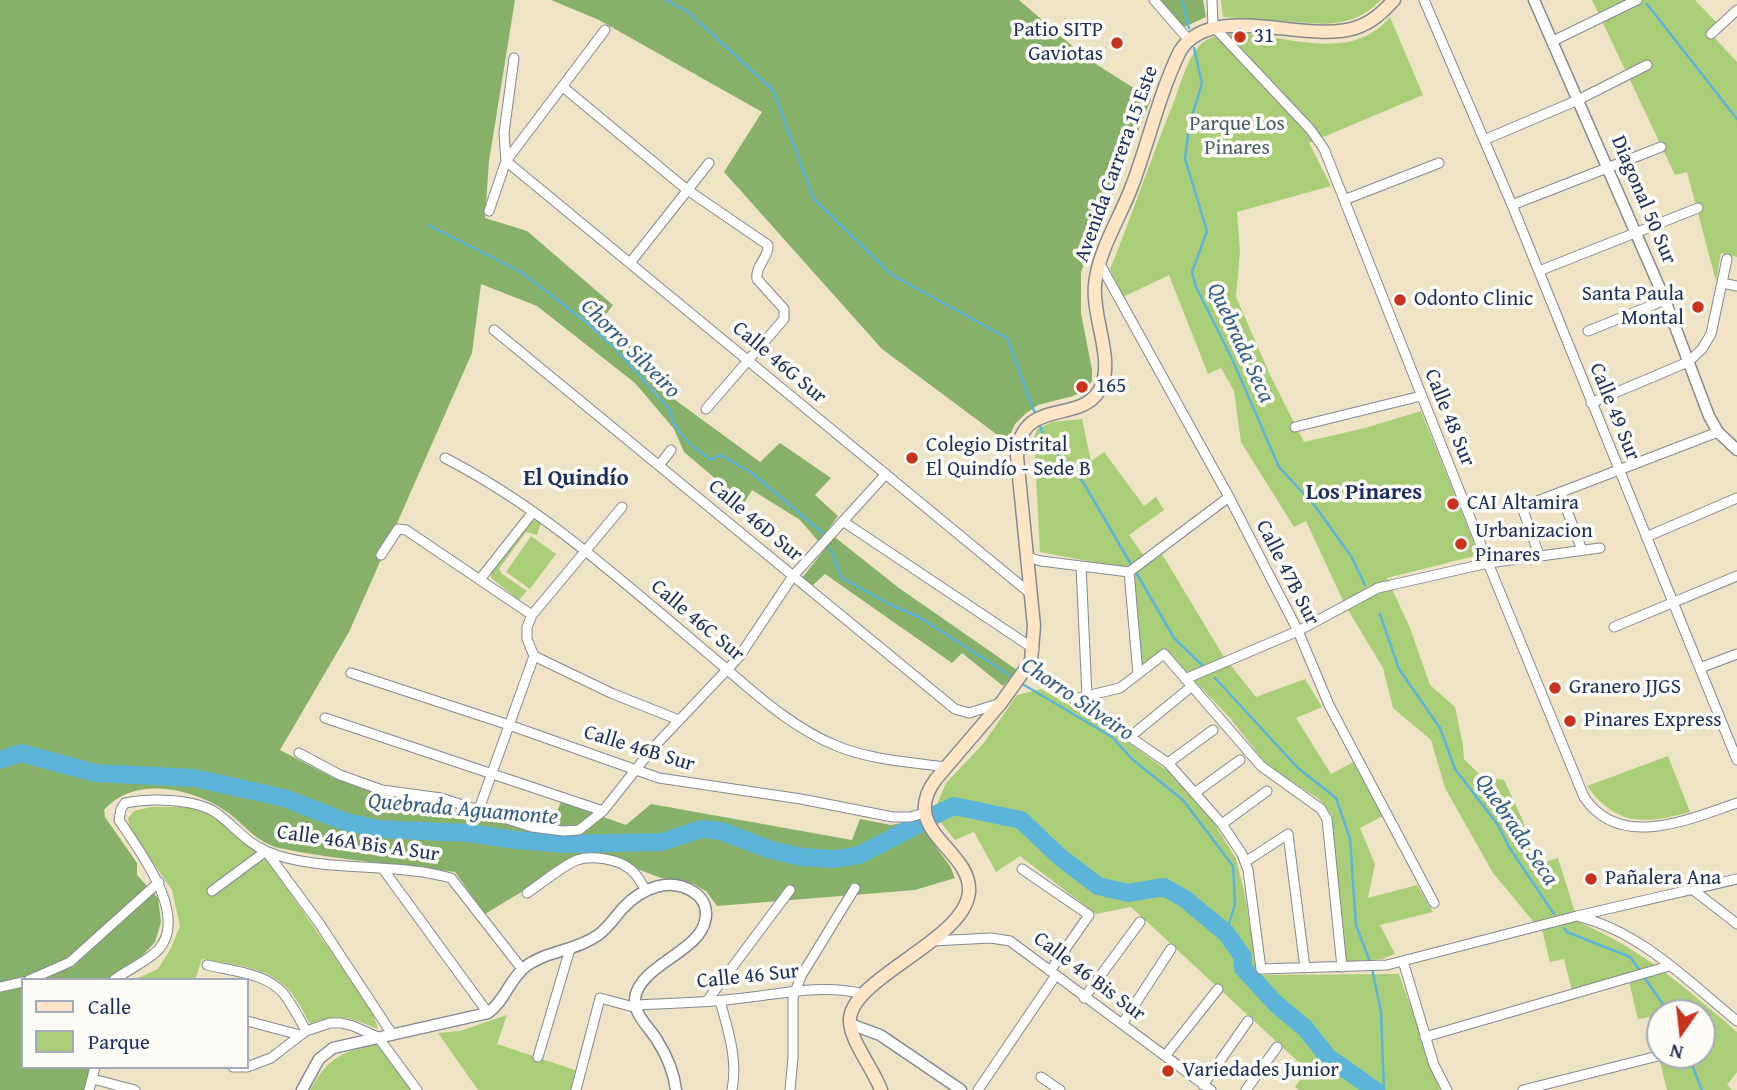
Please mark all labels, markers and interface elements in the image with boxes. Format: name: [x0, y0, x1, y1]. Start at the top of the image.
place label: Patio SITP Gaviotas: [1013, 18, 1103, 68]
place label: 31: [1254, 24, 1274, 50]
marker: 31: [1232, 29, 1248, 45]
marker: Patio SITP Gaviotas: [1109, 35, 1125, 51]
street label: Avenida Carrera 15 Este: [1070, 62, 1164, 266]
park label: Parque Los Pinares: [1189, 112, 1285, 162]
street label: Diagonal 50 Sur: [1605, 132, 1681, 268]
water label: Quebrada Seca: [1200, 279, 1280, 407]
place label: Santa Paula Montal: [1582, 282, 1684, 332]
place label: Odonto Clinic: [1414, 287, 1533, 313]
marker: Odonto Clinic: [1392, 292, 1408, 308]
water label: Chorro Silveiro: [574, 293, 686, 405]
marker: Santa Paula Montal: [1690, 299, 1706, 315]
street label: Calle 46G Sur: [727, 316, 831, 410]
street label: Calle 49 Sur: [1583, 360, 1645, 464]
street label: Calle 48 Sur: [1418, 366, 1480, 470]
place label: 165: [1096, 374, 1126, 400]
marker: 165: [1074, 379, 1090, 395]
place label: Colegio Distrital El Quindío - Sede B: [926, 433, 1091, 483]
marker: Colegio Distrital El Quindío - Sede B: [904, 450, 920, 466]
district label: El Quindío: [523, 465, 629, 493]
street label: Calle 46D Sur: [703, 474, 807, 568]
district label: Los Pinares: [1306, 479, 1422, 507]
place label: CAI Altamira: [1467, 491, 1579, 517]
marker: CAI Altamira: [1445, 496, 1461, 512]
street label: Calle 47B Sur: [1250, 516, 1324, 630]
place label: Urbanizacion Pinares: [1475, 519, 1593, 569]
marker: Urbanizacion Pinares: [1453, 536, 1469, 552]
street label: Calle 46C Sur: [645, 575, 749, 667]
water label: Chorro Silveiro: [1015, 652, 1139, 748]
place label: Granero JJGS: [1569, 675, 1681, 701]
marker: Granero JJGS: [1547, 680, 1563, 696]
place label: Pinares Express: [1584, 708, 1722, 734]
marker: Pinares Express: [1562, 713, 1578, 729]
street label: Calle 46B Sur: [581, 720, 697, 778]
water label: Quebrada Seca: [1468, 769, 1564, 891]
water label: Quebrada Aguamonte: [367, 788, 559, 832]
street label: Calle 46A Bis A Sur: [275, 820, 441, 868]
place label: Pañalera Ana: [1605, 866, 1721, 892]
marker: Pañalera Ana: [1583, 871, 1599, 887]
street label: Calle 46 Bis Sur: [1028, 927, 1150, 1027]
street label: Calle 46 Sur: [696, 959, 800, 995]
legend: [21, 978, 248, 1069]
text: Calle: [88, 991, 131, 1022]
north arrow: [1646, 999, 1716, 1069]
text: Parque: [88, 1026, 150, 1057]
text: N: [1667, 1037, 1686, 1068]
place label: Variedades Junior: [1182, 1058, 1339, 1084]
marker: Variedades Junior: [1160, 1063, 1176, 1079]

